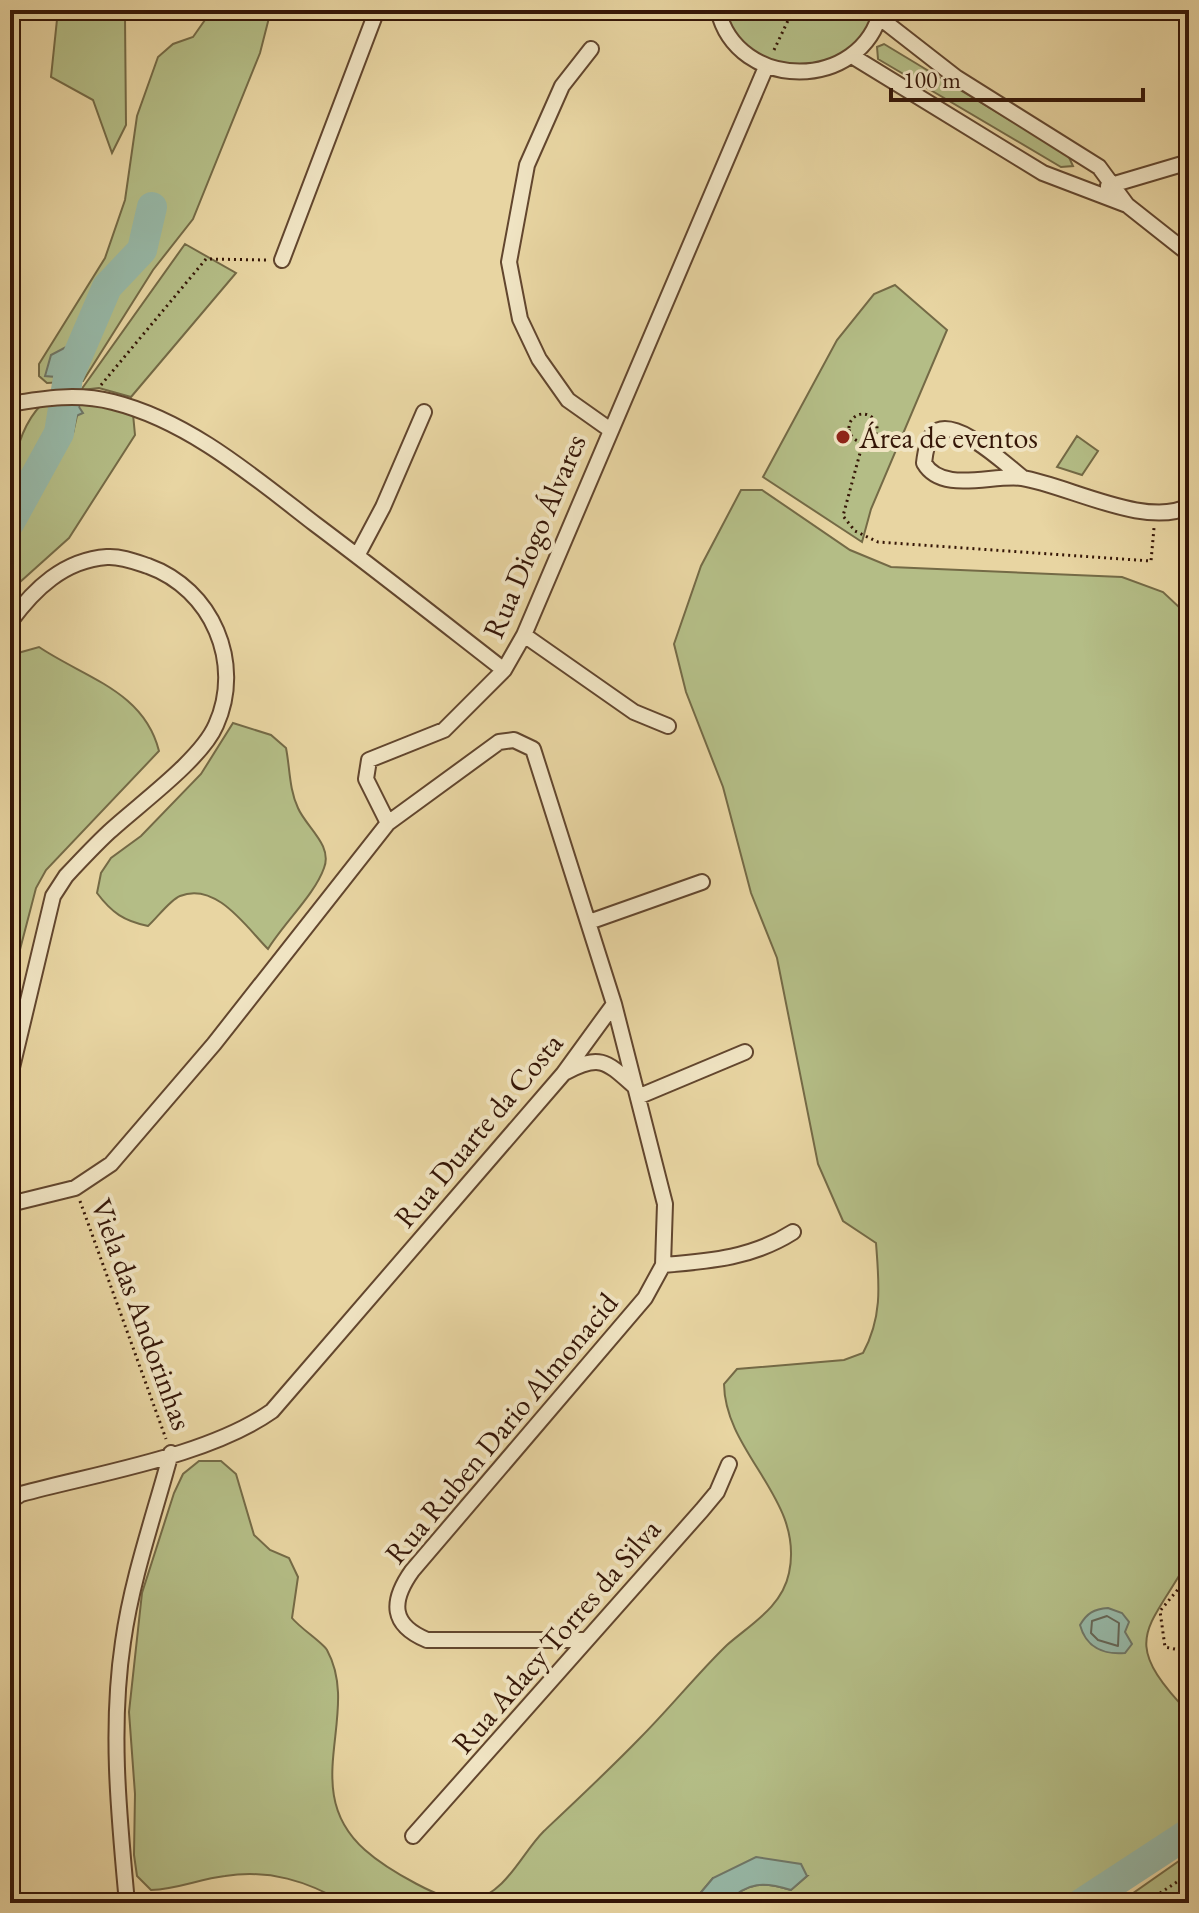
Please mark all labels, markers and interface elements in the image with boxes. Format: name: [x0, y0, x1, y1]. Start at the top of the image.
scale bar: [891, 52, 1143, 102]
text: 100 m: [903, 64, 961, 95]
place label: Área de eventos: [858, 418, 1038, 457]
street label: Rua Diogo Álvares: [473, 428, 595, 644]
marker: Área de eventos: [834, 428, 852, 446]
street label: Rua Duarte da Costa: [385, 1024, 571, 1236]
street label: Viela das Andorinhas: [82, 1193, 202, 1435]
street label: Rua Ruben Dario Almonacid: [376, 1284, 627, 1572]
street label: Rua Adacy Torres da Silva: [443, 1510, 669, 1762]

